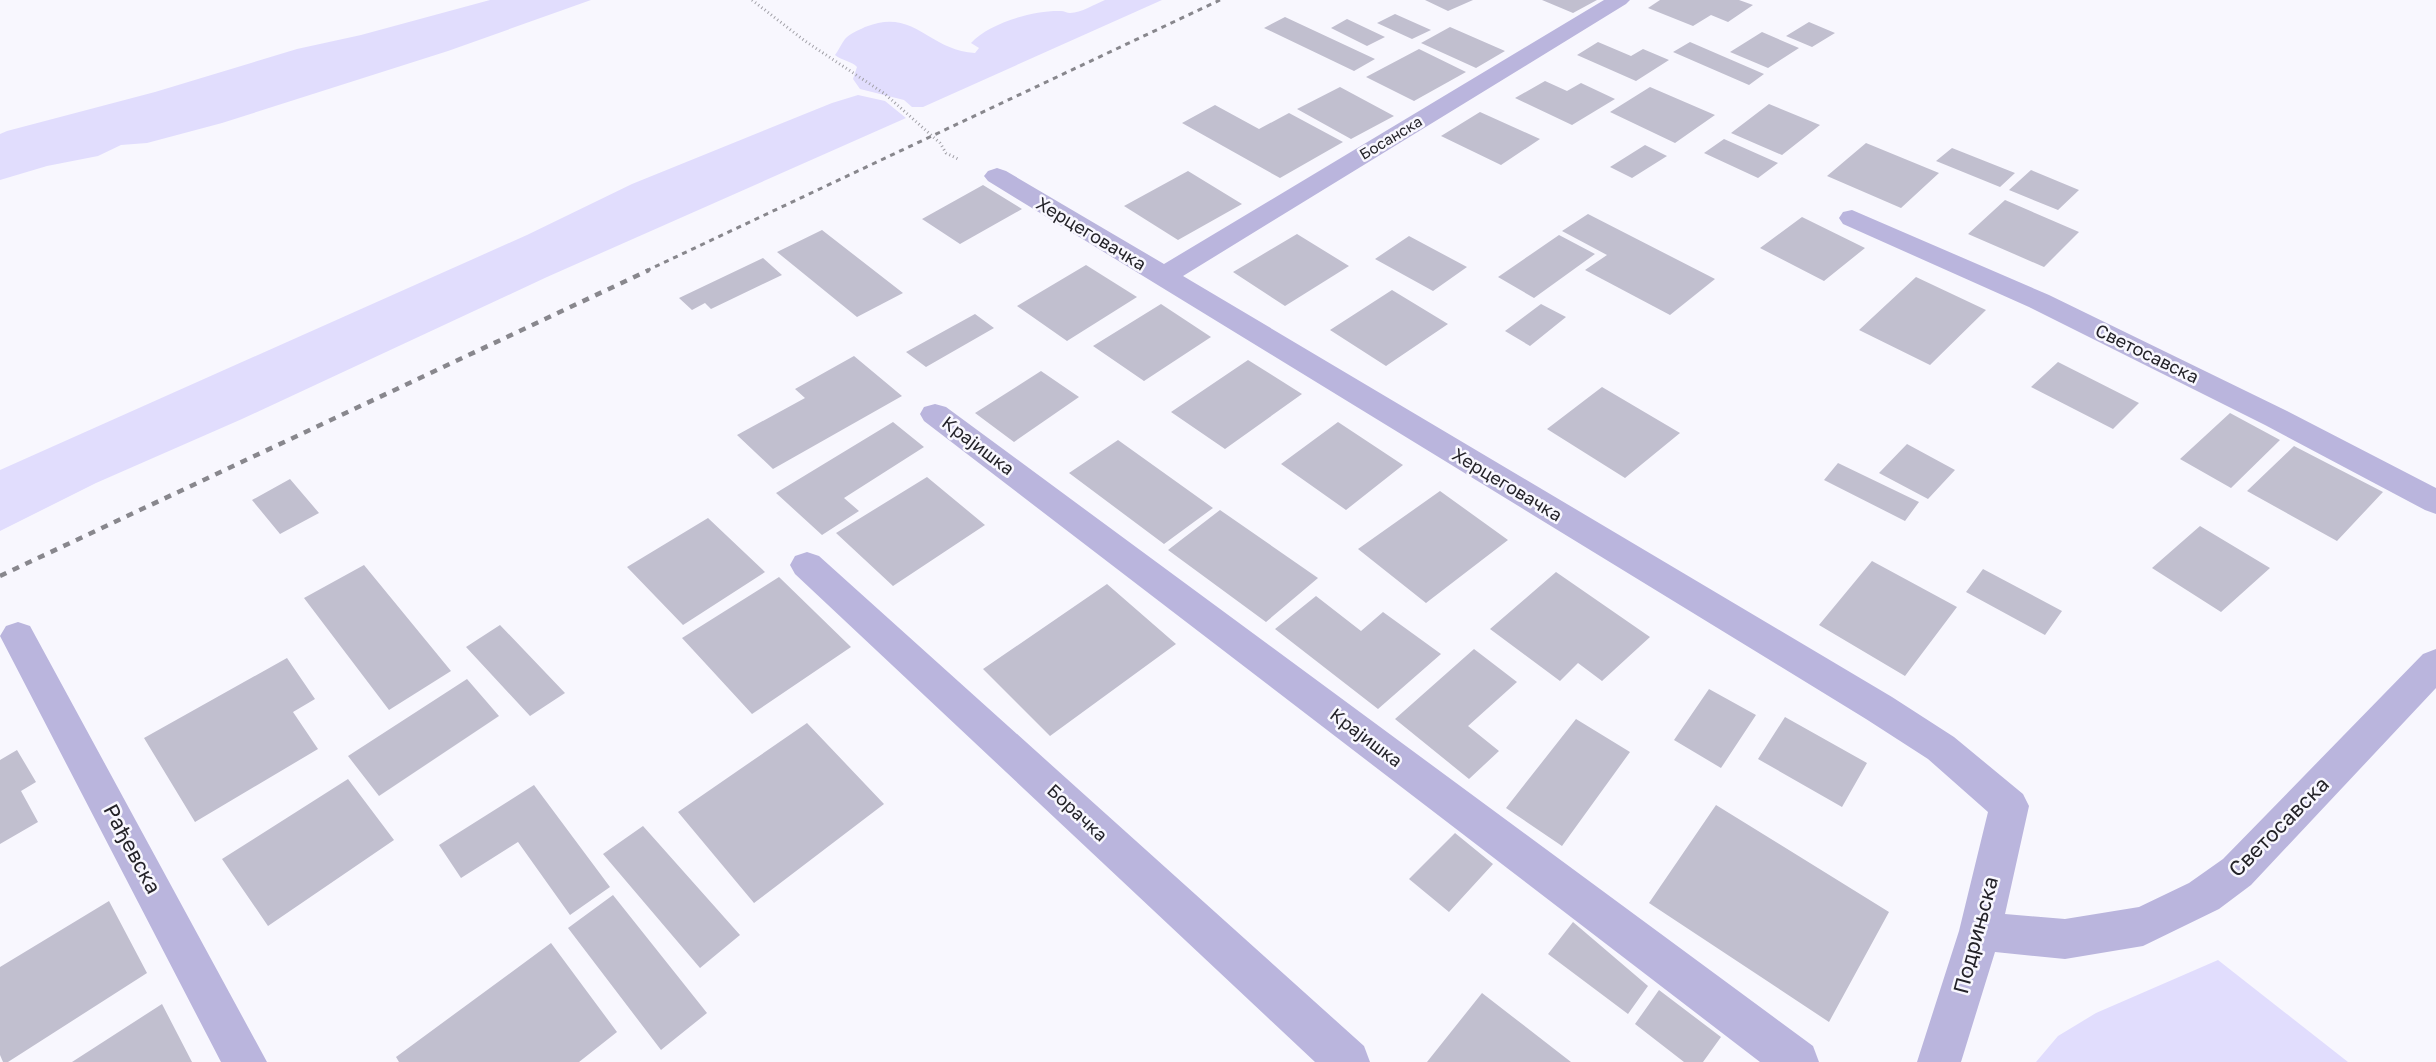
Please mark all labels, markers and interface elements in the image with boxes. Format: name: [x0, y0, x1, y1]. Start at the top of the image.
street label: Босанска: [1356, 111, 1425, 163]
street label: Херцеговачка: [1033, 192, 1150, 275]
street label: Светосавска: [2092, 319, 2203, 388]
street label: Крајишка: [938, 411, 1019, 479]
street label: Херцеговачка: [1449, 443, 1566, 526]
street label: Крајишка: [1326, 703, 1407, 771]
street label: Светосавска: [2223, 771, 2334, 882]
street label: Борачка: [1043, 779, 1112, 846]
street label: Рађевска: [98, 799, 167, 898]
street label: Подрињска: [1947, 873, 2003, 996]

